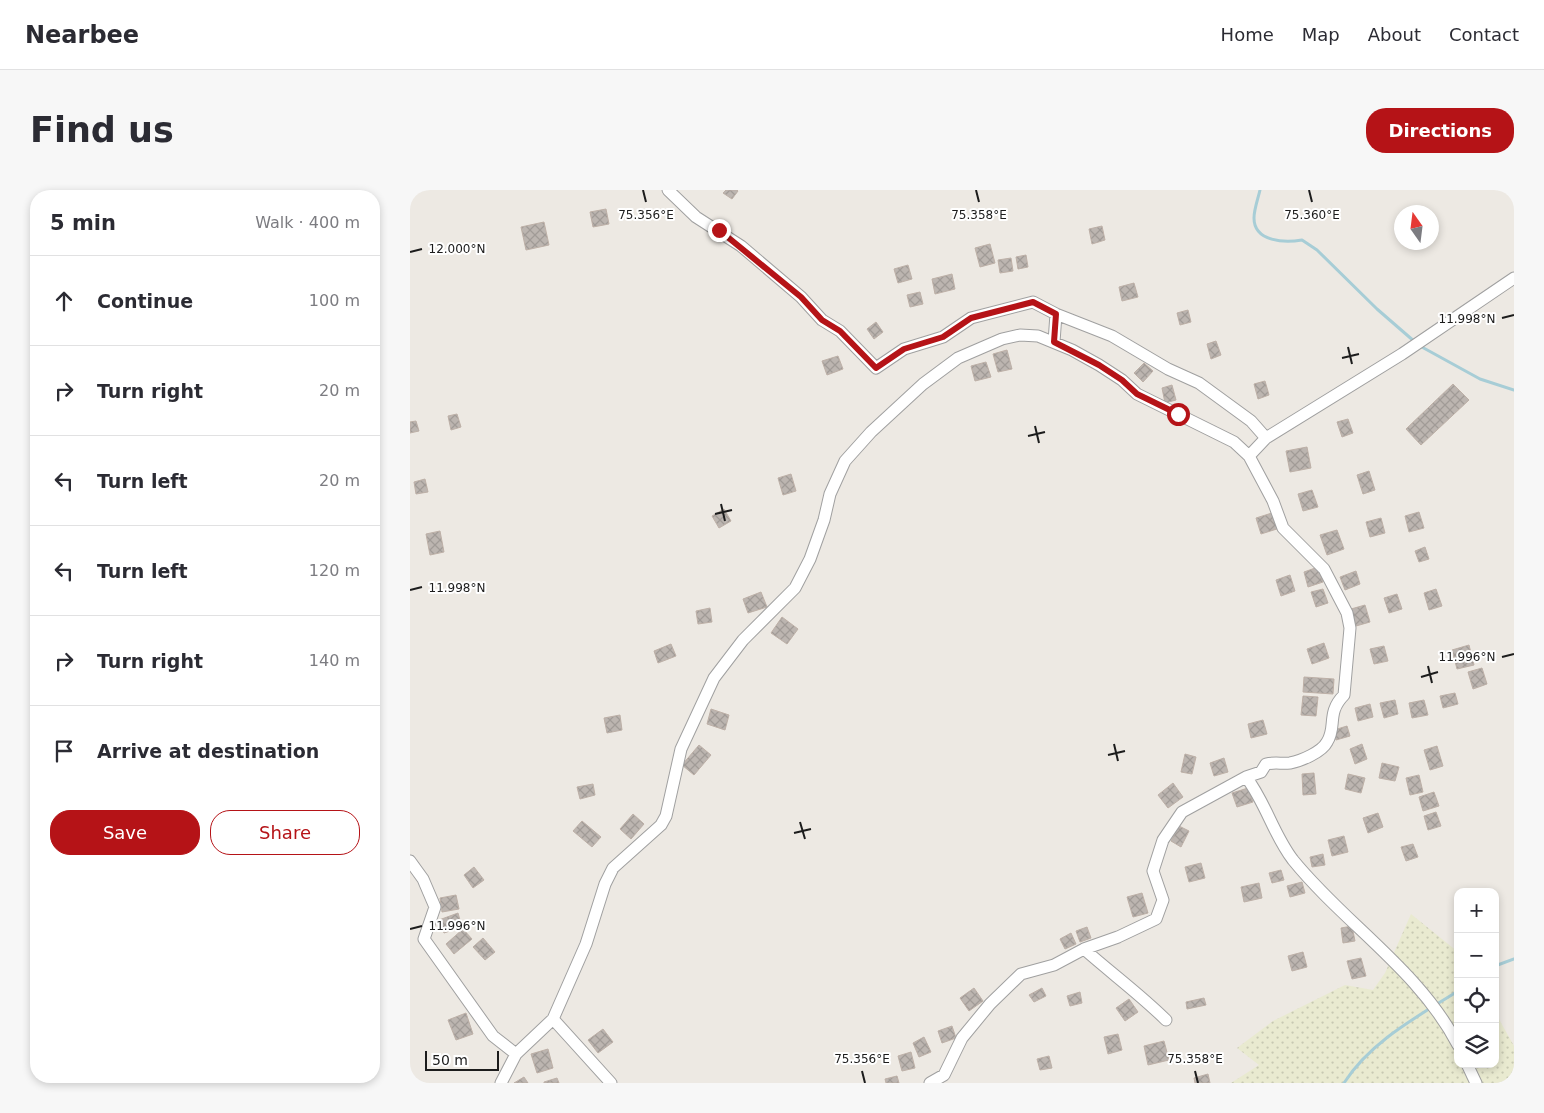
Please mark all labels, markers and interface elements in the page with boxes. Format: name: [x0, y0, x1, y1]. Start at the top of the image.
text: Nearbee: [25, 21, 139, 49]
text: Home: [1221, 24, 1274, 45]
text: Map: [1302, 24, 1340, 45]
text: About: [1368, 24, 1421, 45]
text: Contact: [1449, 24, 1519, 45]
button: Directions: [1366, 108, 1514, 153]
text: Find us: [30, 110, 174, 150]
north arrow: [1394, 205, 1439, 250]
text: 75.356°E: [618, 208, 674, 222]
text: 75.358°E: [951, 208, 1007, 222]
text: 75.360°E: [1284, 208, 1340, 222]
text: 5 min: [50, 211, 116, 235]
text: Walk · 400 m: [255, 213, 360, 232]
route end: [708, 219, 731, 242]
text: 12.000°N: [429, 242, 485, 256]
icon: ahead: [50, 287, 78, 315]
text: Continue: [97, 290, 193, 312]
text: 100 m: [309, 291, 360, 310]
text: 11.998°N: [1439, 312, 1495, 326]
icon: right: [50, 377, 78, 405]
text: Turn right: [97, 380, 203, 402]
text: 20 m: [319, 381, 360, 400]
route start: [1167, 403, 1190, 426]
icon: left: [50, 467, 78, 495]
text: Turn left: [97, 470, 188, 492]
text: 20 m: [319, 471, 360, 490]
icon: left: [50, 557, 78, 585]
text: Turn left: [97, 560, 188, 582]
text: 120 m: [309, 561, 360, 580]
text: 11.998°N: [429, 581, 485, 595]
icon: right: [50, 647, 78, 675]
text: Turn right: [97, 650, 203, 672]
text: 11.996°N: [1439, 650, 1495, 664]
text: 140 m: [309, 651, 360, 670]
icon: arrive: [50, 737, 78, 765]
text: Arrive at destination: [97, 740, 319, 762]
button: Save: [50, 810, 200, 855]
button: Share: [210, 810, 360, 855]
map controls: [1454, 888, 1499, 1068]
button: +: [1454, 888, 1499, 933]
text: 11.996°N: [429, 919, 485, 933]
button: −: [1454, 933, 1499, 978]
button: locate: [1454, 978, 1499, 1023]
button: layers: [1454, 1023, 1499, 1068]
scale bar: [425, 1048, 499, 1071]
text: 50 m: [432, 1052, 468, 1068]
text: 75.356°E: [834, 1052, 890, 1066]
text: 75.358°E: [1167, 1052, 1223, 1066]

